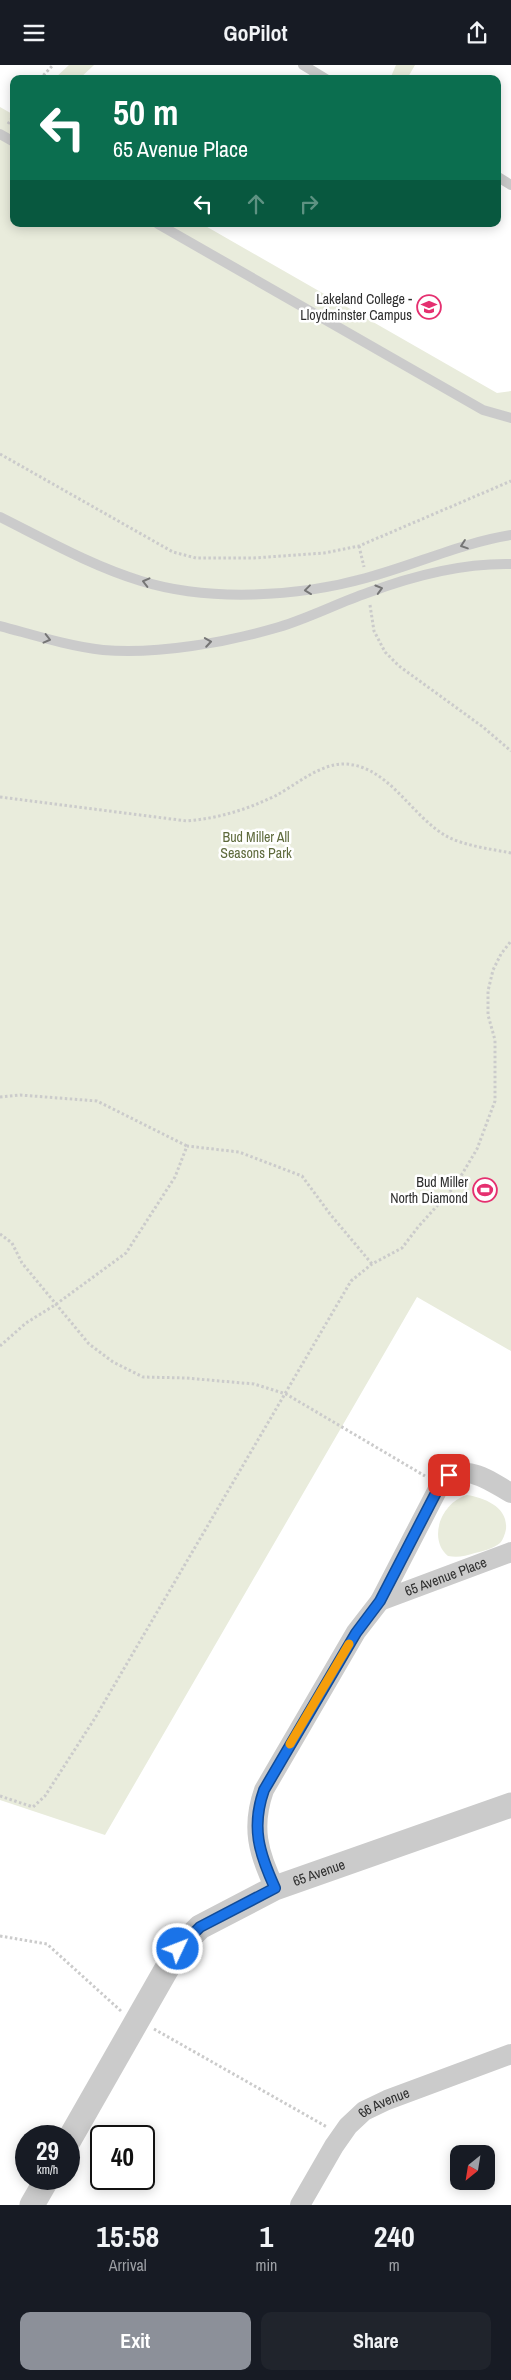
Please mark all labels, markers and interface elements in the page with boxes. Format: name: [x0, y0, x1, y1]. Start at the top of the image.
text: GoPilot: [223, 18, 288, 48]
icon: menu: [20, 19, 48, 47]
icon: share: [463, 19, 491, 47]
text: 50 m: [113, 89, 178, 136]
icon: left: [30, 95, 95, 160]
text: 65 Avenue Place: [113, 134, 248, 164]
icon: left: [189, 190, 217, 218]
icon: ahead: [242, 190, 270, 218]
icon: right: [295, 190, 323, 218]
place label: Lakeland College - Lloydminster Campus: [300, 290, 412, 324]
school or university icon: Lakeland College - Lloydminster Campus: [416, 294, 442, 320]
one-way arrow: [460, 540, 468, 550]
one-way arrow: [142, 577, 151, 588]
one-way arrow: [303, 584, 311, 595]
one-way arrow: [375, 584, 383, 594]
one-way arrow: [43, 633, 51, 643]
one-way arrow: [204, 637, 212, 648]
park label: Bud Miller All Seasons Park: [220, 828, 292, 862]
place label: Bud Miller North Diamond: [390, 1173, 468, 1207]
sports icon: Bud Miller North Diamond: [472, 1177, 498, 1203]
pin: [428, 1454, 470, 1496]
icon: arrive: [435, 1461, 463, 1489]
street label: 65 Avenue Place: [402, 1553, 489, 1600]
street label: 65 Avenue: [290, 1855, 347, 1890]
position arrow: [151, 1922, 203, 1974]
street label: 66 Avenue: [354, 2084, 412, 2121]
speed limit sign: 40: [90, 2125, 155, 2190]
text: 29: [36, 2134, 59, 2168]
north arrow: [450, 2145, 495, 2190]
map controls: [450, 2145, 495, 2190]
text: km/h: [37, 2162, 58, 2178]
text: 15:58: [96, 2216, 159, 2256]
text: 1: [260, 2216, 273, 2256]
text: 240: [374, 2216, 415, 2256]
text: Arrival: [109, 2254, 147, 2276]
text: min: [255, 2254, 277, 2276]
text: m: [389, 2254, 400, 2276]
button: Exit: [20, 2312, 251, 2370]
button: Share: [261, 2312, 491, 2370]

